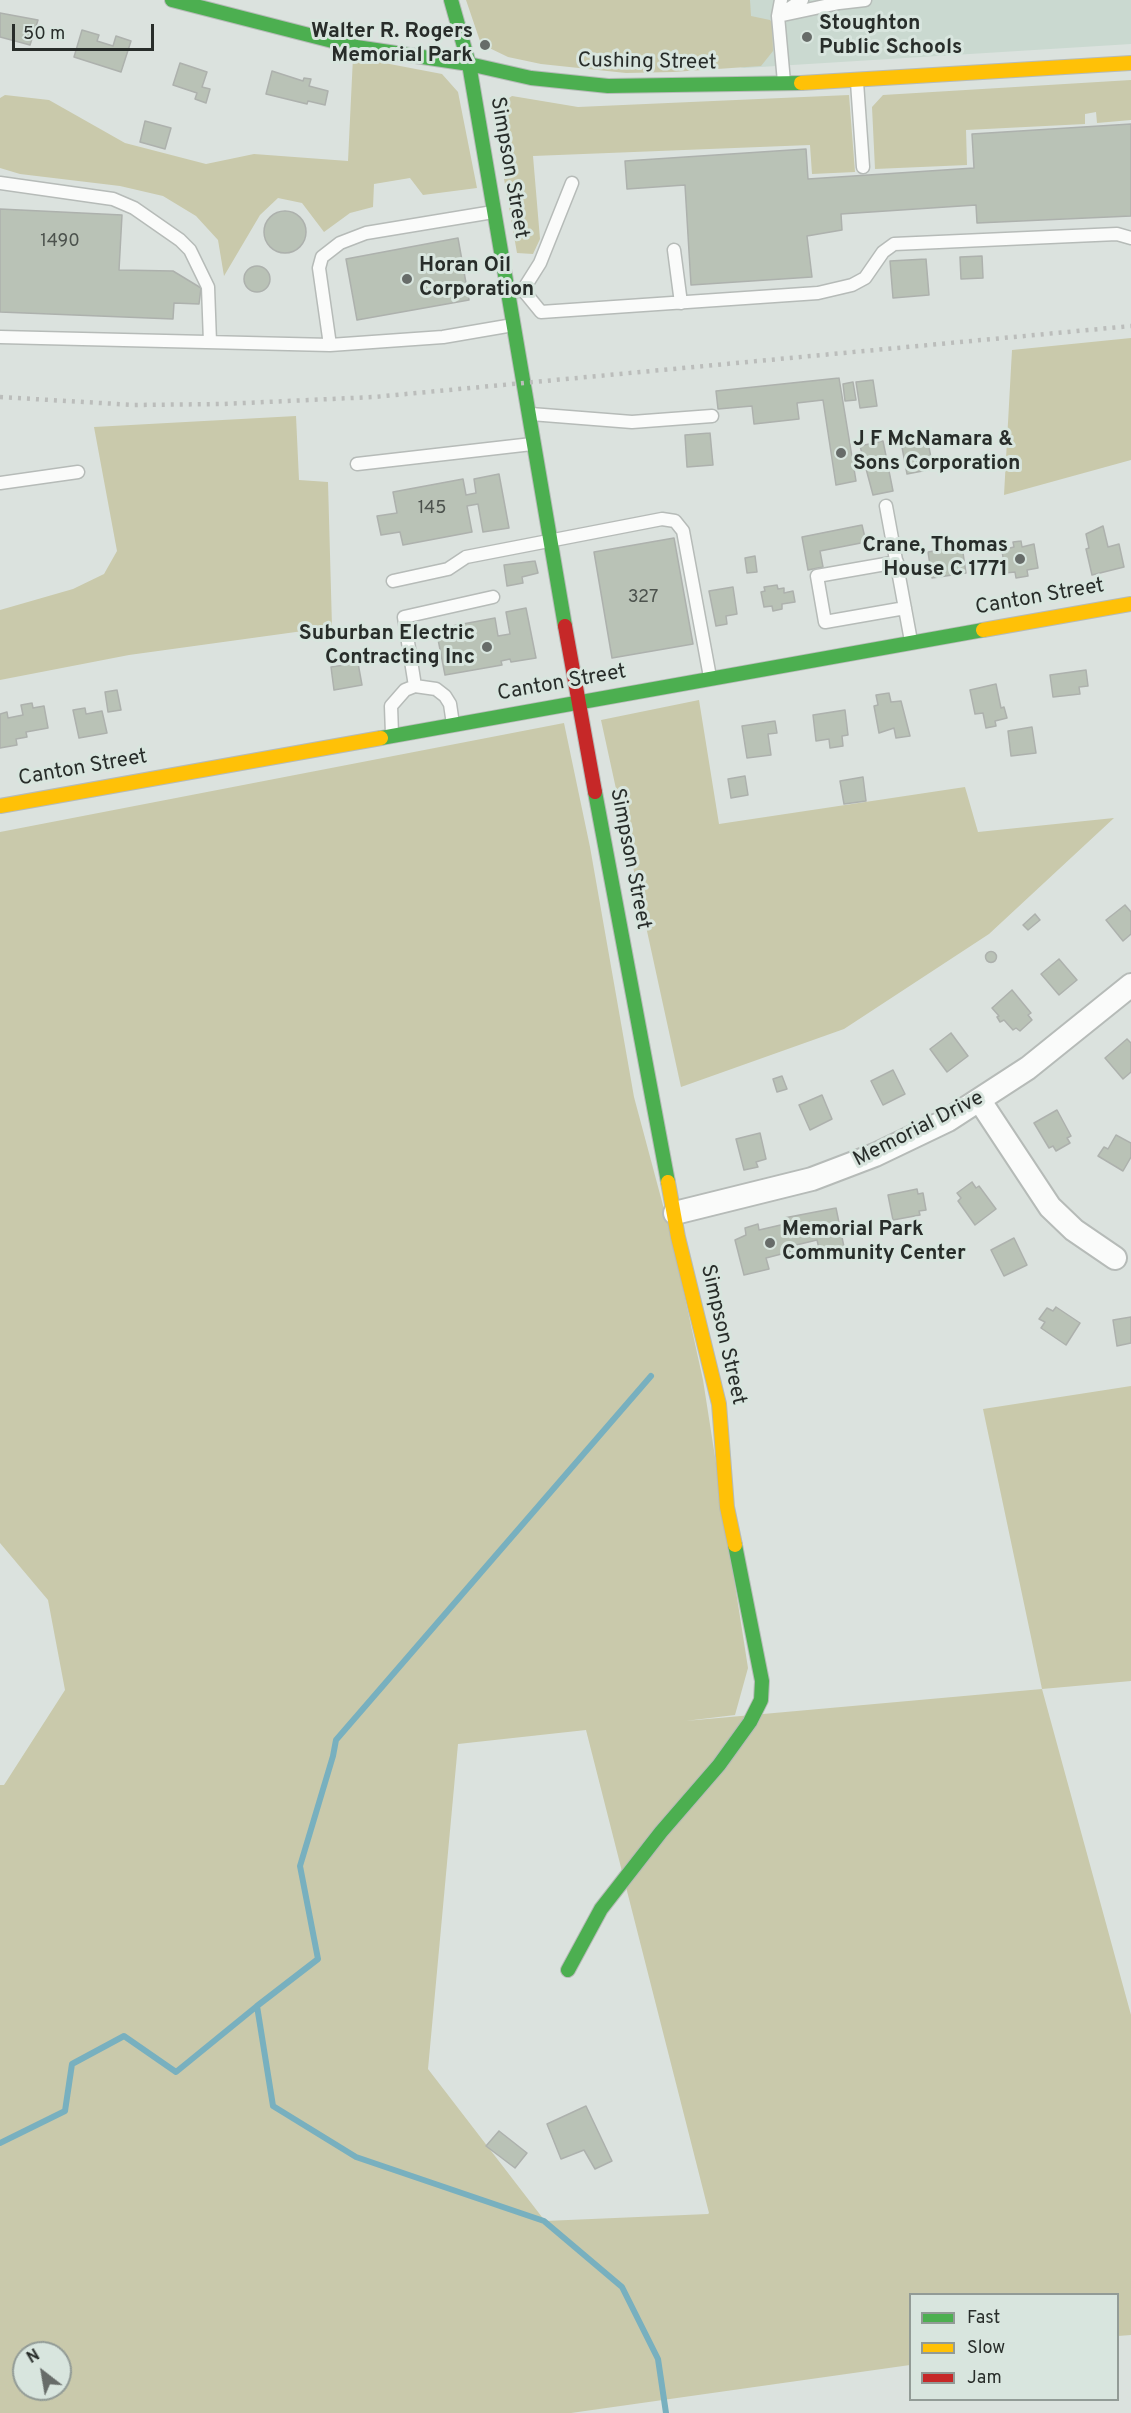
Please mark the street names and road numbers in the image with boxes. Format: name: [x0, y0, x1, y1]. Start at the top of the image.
street label: Cushing Street: [577, 49, 717, 77]
street label: Simpson Street: [483, 95, 533, 241]
street label: Canton Street: [974, 574, 1106, 622]
street label: Canton Street: [496, 660, 628, 708]
street label: Canton Street: [17, 745, 149, 793]
street label: Simpson Street: [603, 786, 655, 932]
street label: Memorial Drive: [850, 1086, 988, 1174]
street label: Simpson Street: [694, 1262, 750, 1408]

